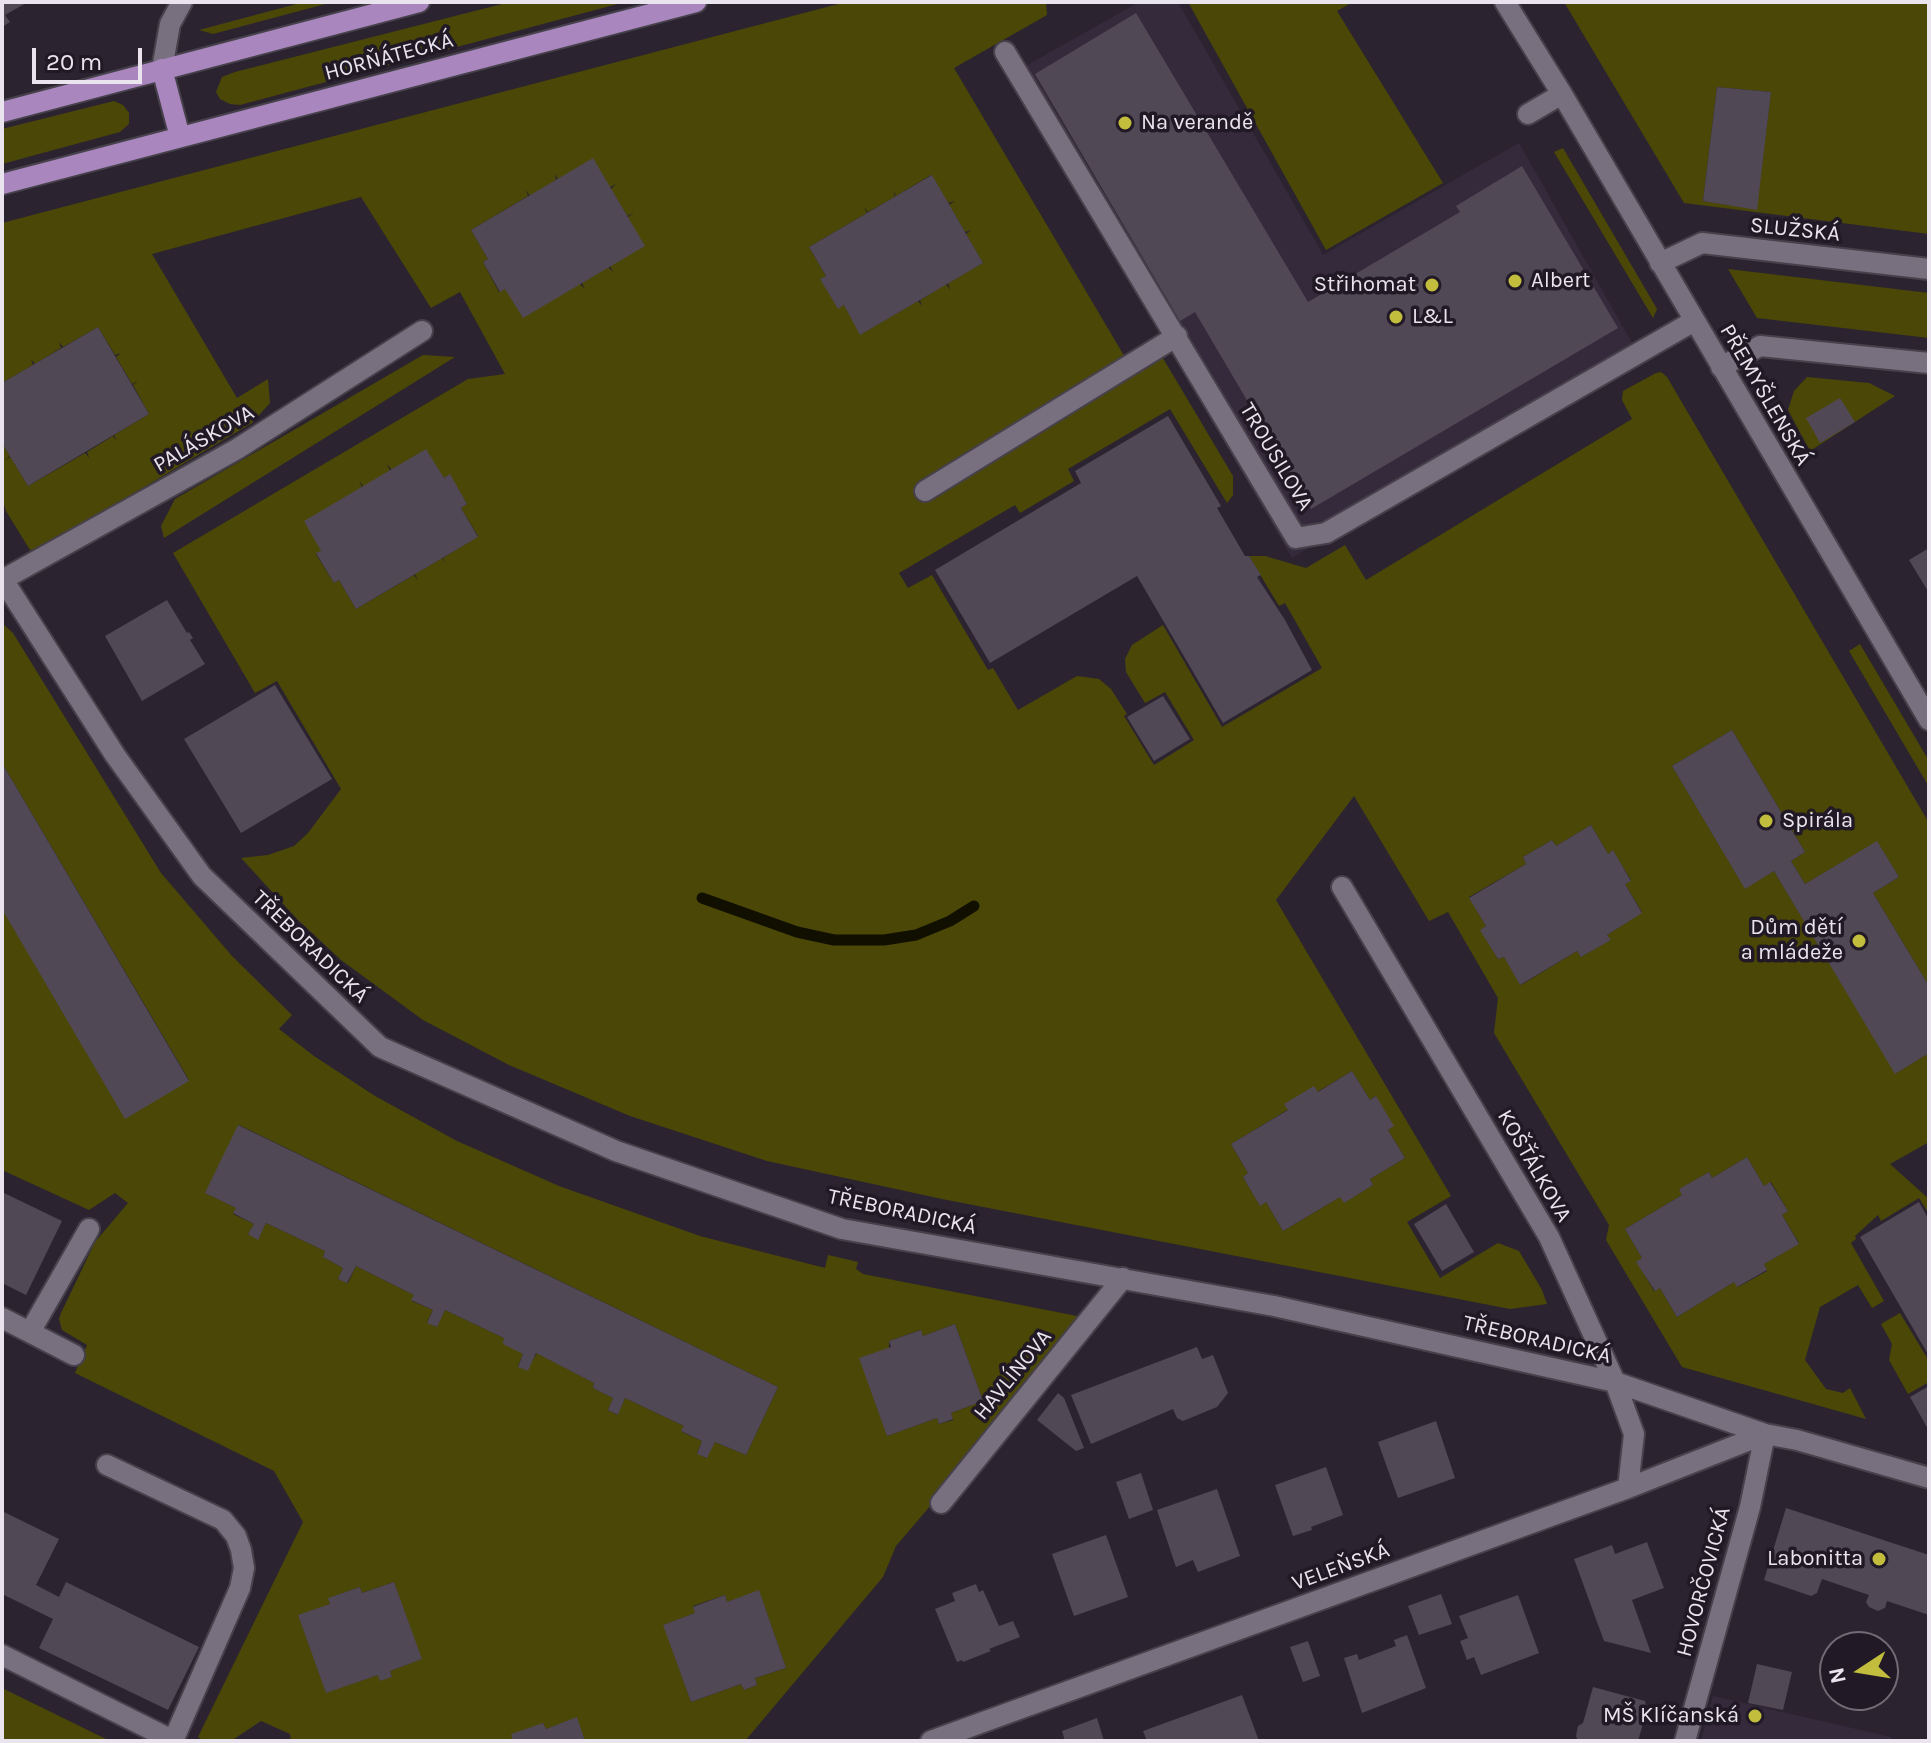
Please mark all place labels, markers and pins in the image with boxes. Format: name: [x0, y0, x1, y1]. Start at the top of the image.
place label: Na verandě: [1141, 110, 1253, 136]
marker: Na verandě: [1116, 114, 1134, 132]
place label: Albert: [1531, 268, 1590, 294]
place label: Střihomat: [1314, 272, 1416, 298]
marker: Albert: [1506, 272, 1524, 290]
marker: Střihomat: [1423, 276, 1441, 294]
place label: L&L: [1412, 304, 1453, 330]
marker: L&L: [1387, 308, 1405, 326]
place label: Spirála: [1782, 808, 1853, 834]
marker: Spirála: [1757, 812, 1775, 830]
place label: Dům dětí a mládeže: [1741, 915, 1843, 966]
marker: Dům dětí a mládeže: [1850, 932, 1868, 950]
place label: Labonitta: [1767, 1546, 1863, 1572]
marker: Labonitta: [1870, 1550, 1888, 1568]
place label: MŠ Klíčanská: [1603, 1703, 1739, 1729]
marker: MŠ Klíčanská: [1746, 1707, 1764, 1725]

